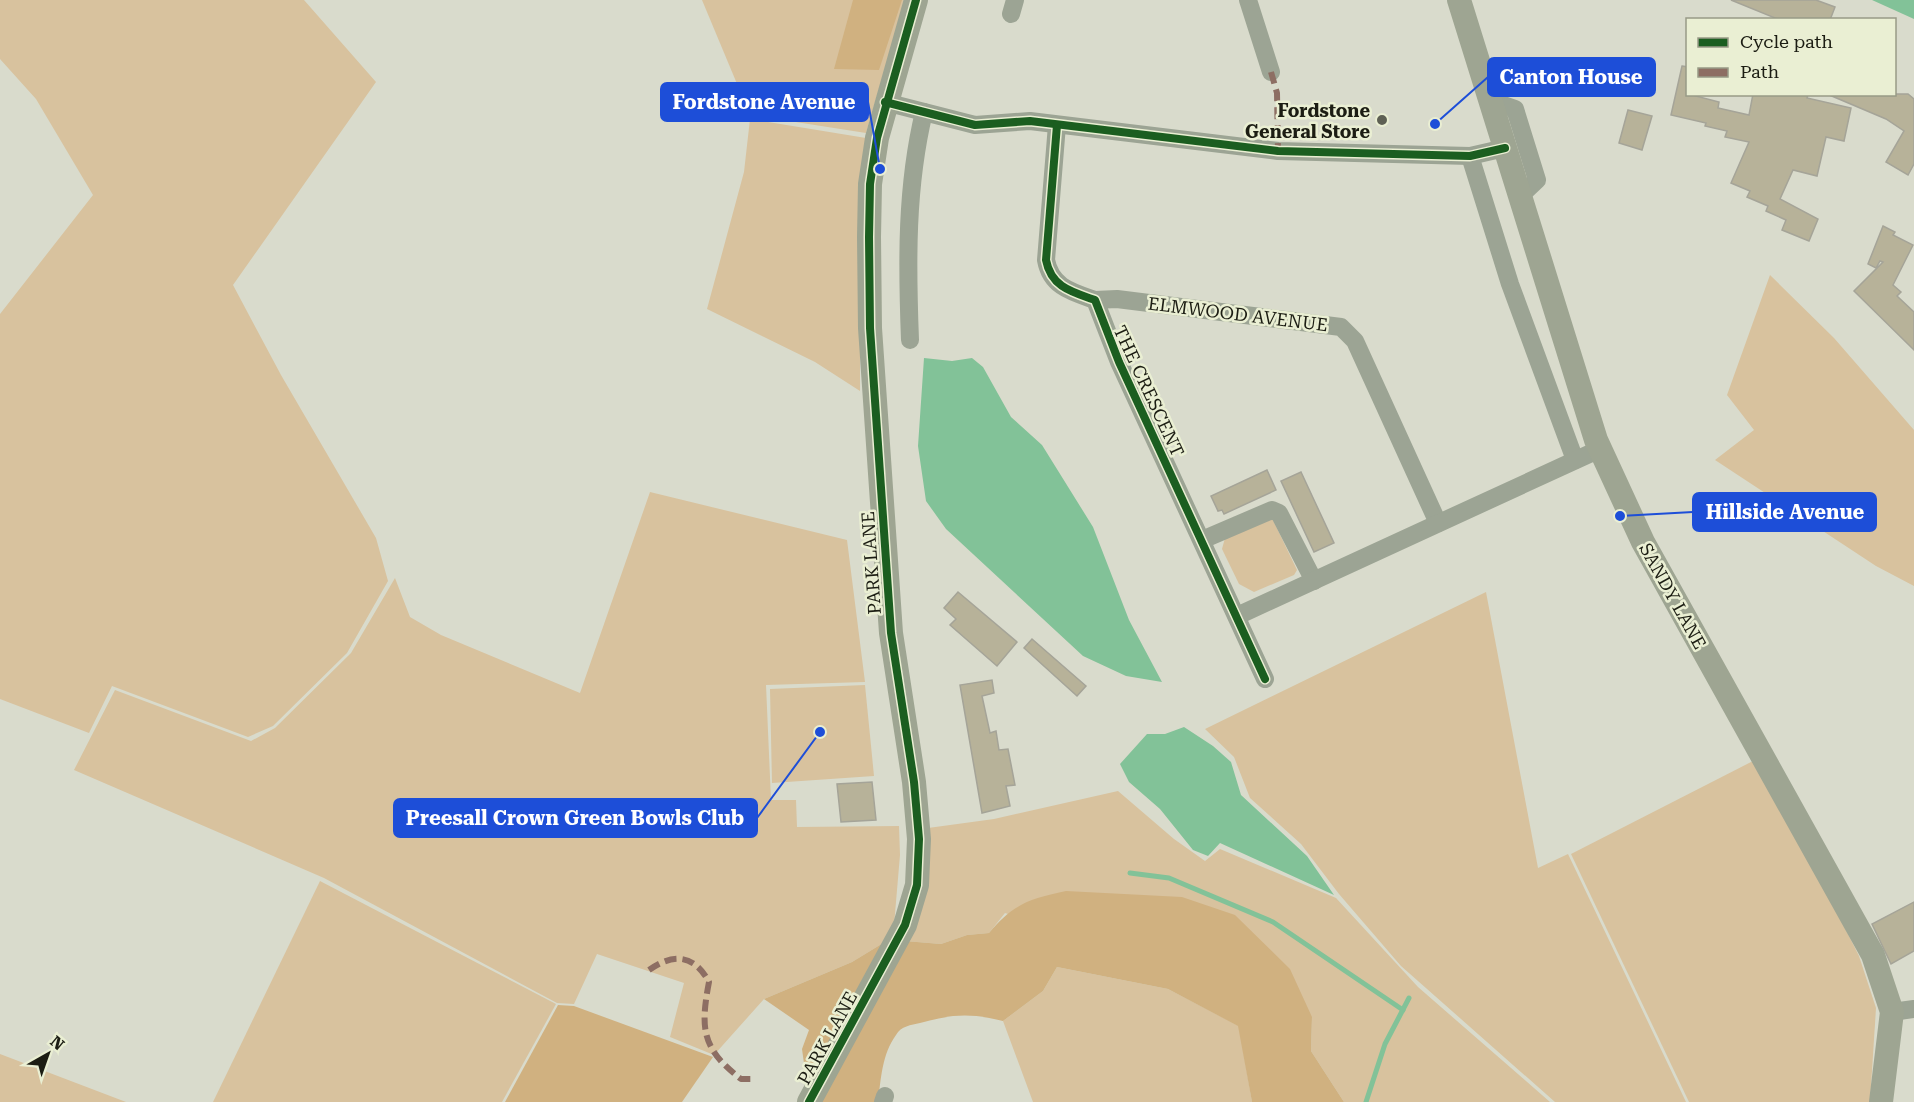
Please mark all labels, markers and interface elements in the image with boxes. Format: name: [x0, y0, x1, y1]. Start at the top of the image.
legend: [1686, 18, 1896, 96]
text: Cycle path: [1740, 31, 1833, 52]
callout: Canton House: [1488, 58, 1655, 96]
text: Path: [1740, 61, 1779, 82]
text: Canton House: [1499, 65, 1643, 89]
callout: Fordstone Avenue: [661, 83, 868, 121]
text: Fordstone Avenue: [673, 90, 856, 114]
place label: Fordstone General Store: [1245, 100, 1370, 142]
marker: Fordstone General Store: [1375, 113, 1389, 127]
street label: ELMWOOD AVENUE: [1147, 293, 1329, 335]
street label: THE CRESCENT: [1109, 322, 1189, 460]
callout: Hillside Avenue: [1693, 493, 1876, 531]
text: Hillside Avenue: [1706, 500, 1865, 524]
street label: PARK LANE: [857, 511, 885, 615]
street label: SANDY LANE: [1635, 539, 1711, 653]
callout: Preesall Crown Green Bowls Club: [394, 799, 757, 837]
text: Preesall Crown Green Bowls Club: [406, 806, 744, 830]
street label: PARK LANE: [793, 988, 861, 1088]
north arrow: [18, 1024, 78, 1084]
text: N: [46, 1032, 68, 1054]

